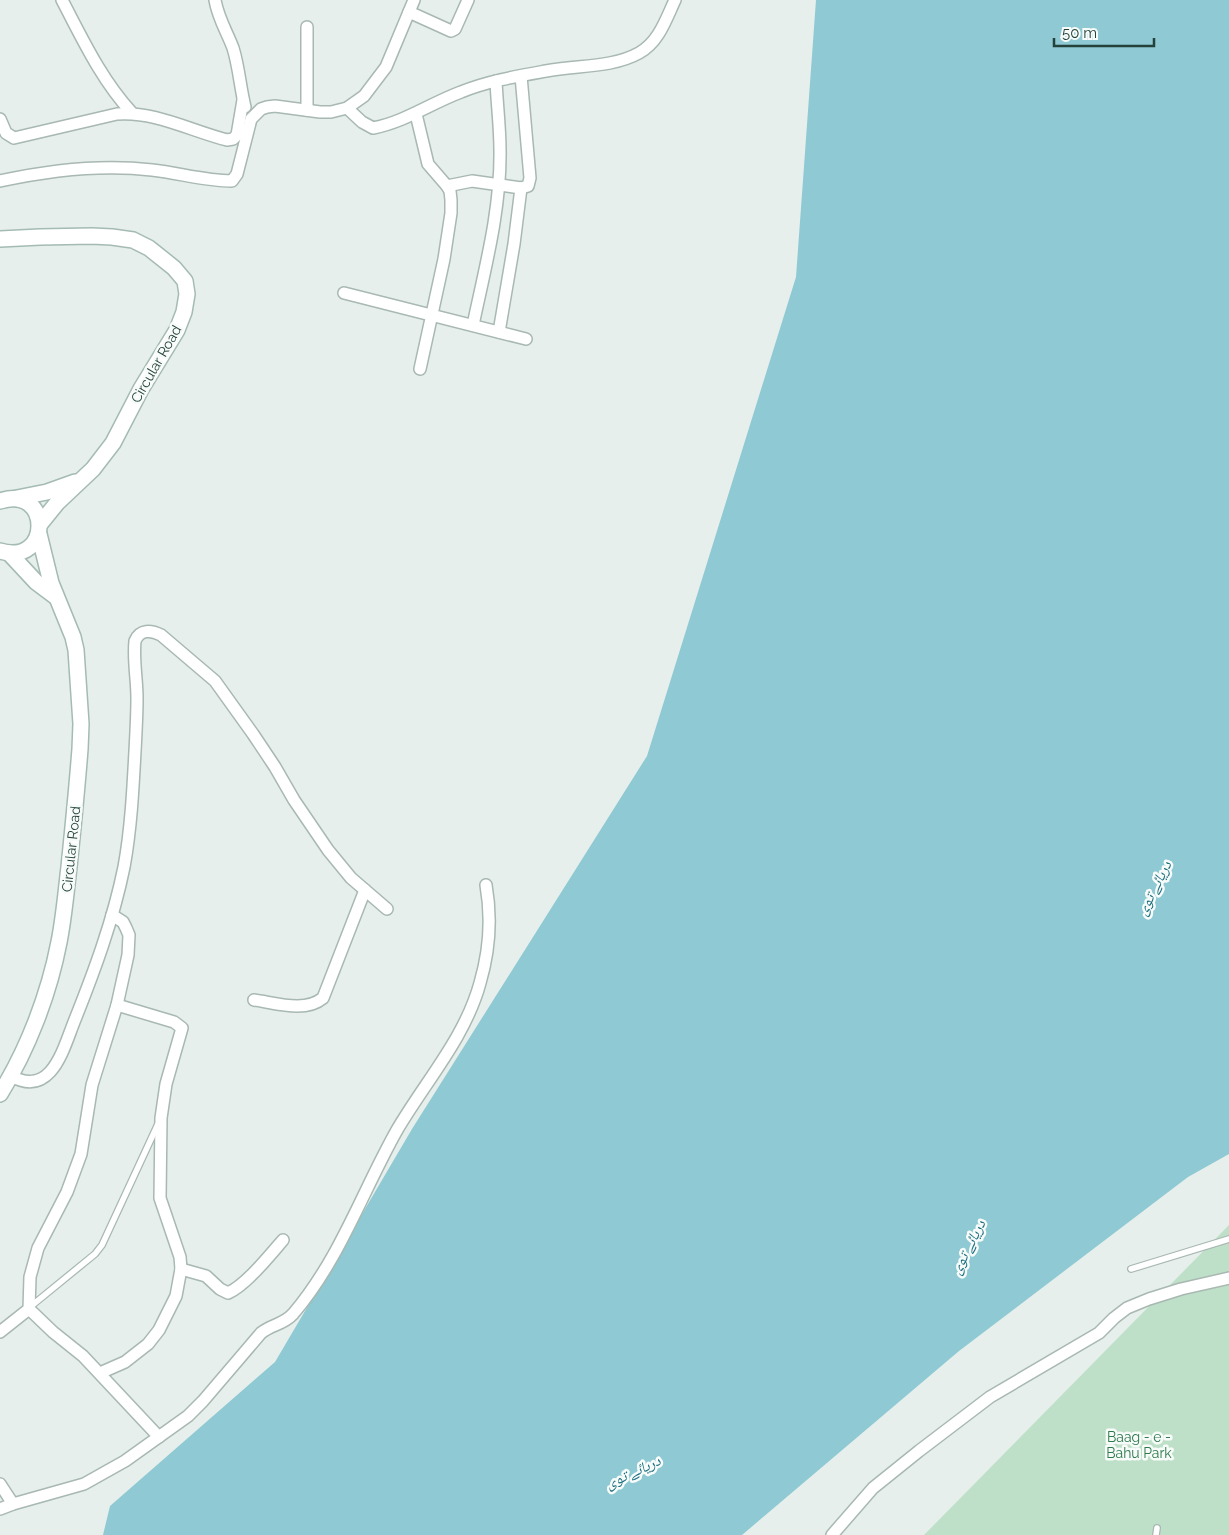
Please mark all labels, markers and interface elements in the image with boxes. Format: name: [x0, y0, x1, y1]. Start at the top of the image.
scale bar: [1054, 15, 1154, 47]
text: 50 m: [1062, 24, 1097, 42]
street label: Circular Road: [127, 323, 185, 405]
street label: Circular Road: [59, 805, 83, 893]
water label: دریائے توی: [1133, 857, 1176, 918]
water label: دریائے توی: [947, 1216, 990, 1277]
park label: Baag - e - Bahu Park: [1106, 1429, 1172, 1461]
water label: دریائے توی: [603, 1451, 664, 1493]

